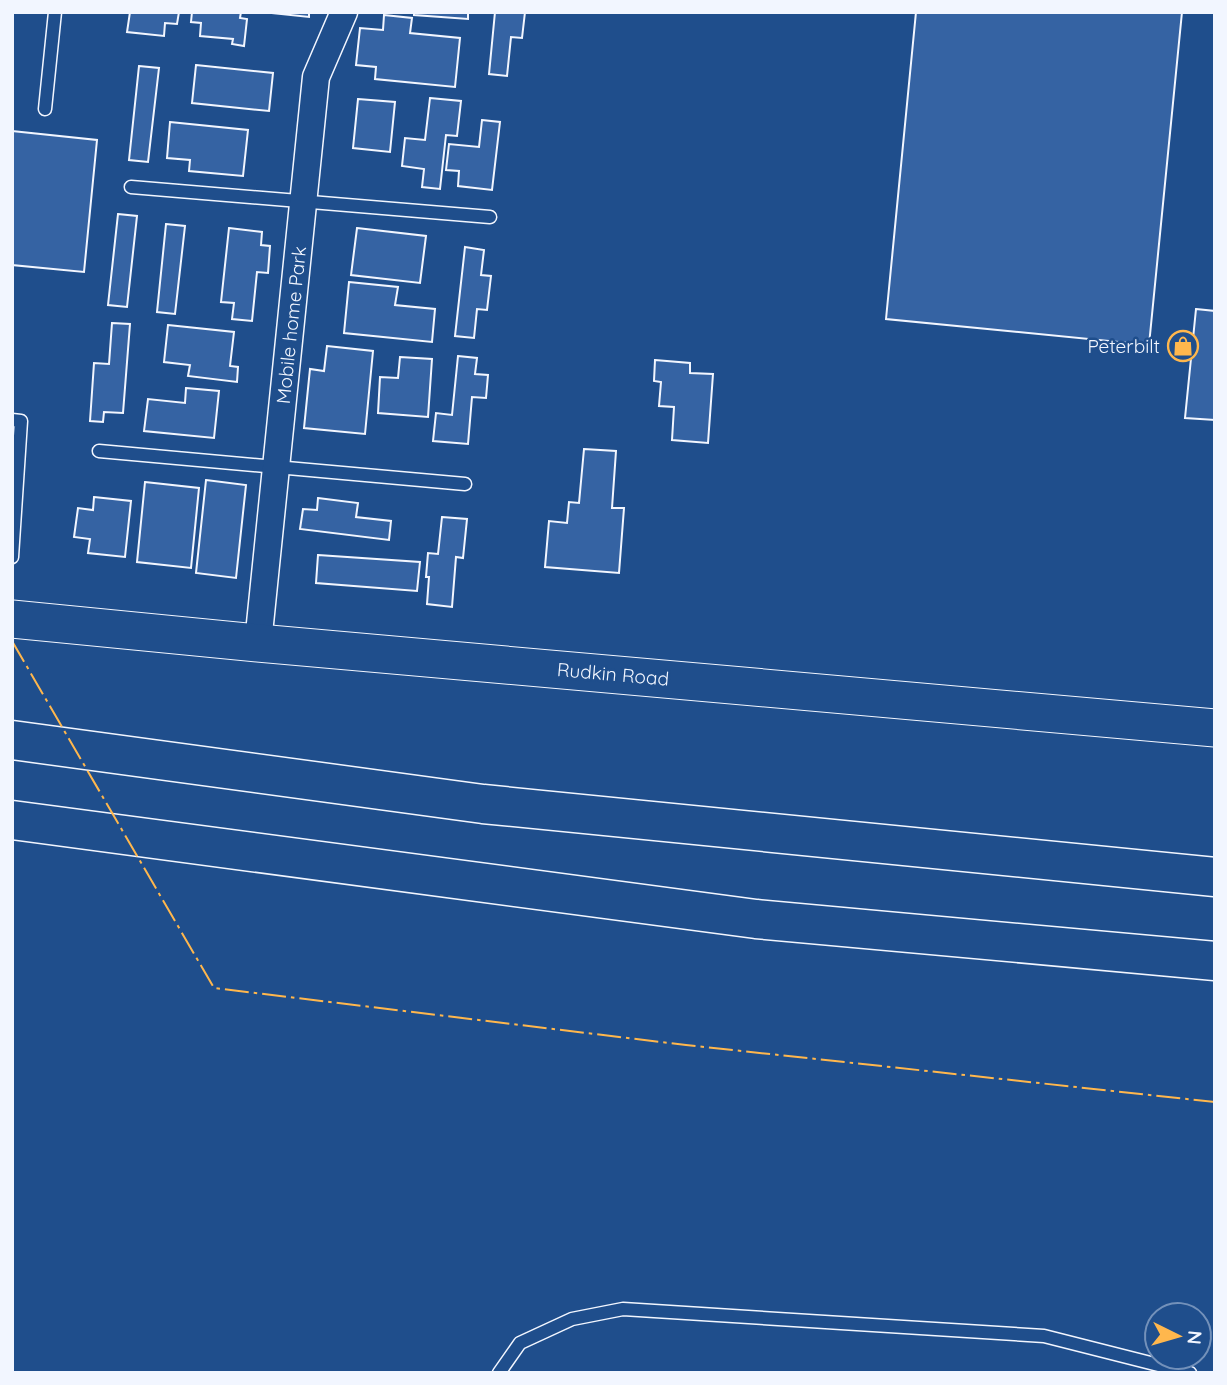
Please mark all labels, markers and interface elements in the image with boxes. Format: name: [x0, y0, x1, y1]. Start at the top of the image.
street label: Mobile home Park: [271, 245, 311, 405]
shop icon: Peterbilt: [1166, 329, 1200, 363]
place label: Peterbilt: [1087, 334, 1160, 358]
street label: Rudkin Road: [556, 657, 670, 691]
north arrow: [1143, 1301, 1213, 1371]
text: N: [1182, 1329, 1207, 1345]

